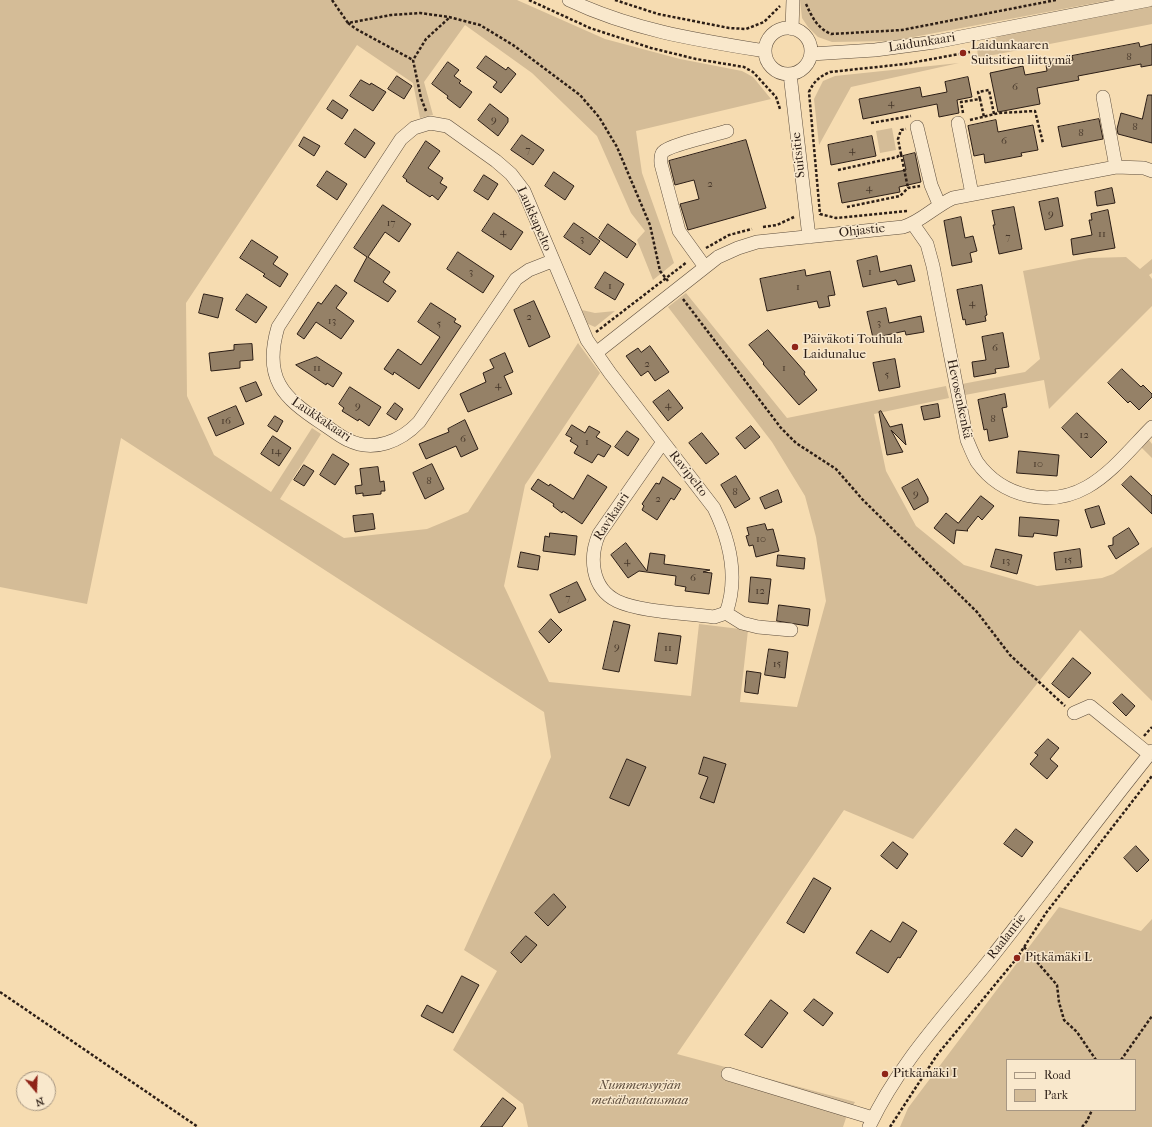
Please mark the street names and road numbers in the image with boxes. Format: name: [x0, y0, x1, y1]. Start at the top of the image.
street label: Laidunkaari: [887, 30, 957, 56]
street label: Suitsitie: [789, 131, 809, 179]
street label: Laukkapelto: [513, 184, 555, 254]
street label: Ohjastie: [838, 221, 886, 241]
street label: Hevosenkenkä: [943, 358, 975, 440]
street label: Laukkakaari: [288, 394, 354, 446]
street label: Ravipelto: [665, 448, 711, 500]
street label: Ravikaari: [591, 490, 633, 544]
street label: Raalantie: [984, 911, 1030, 963]

